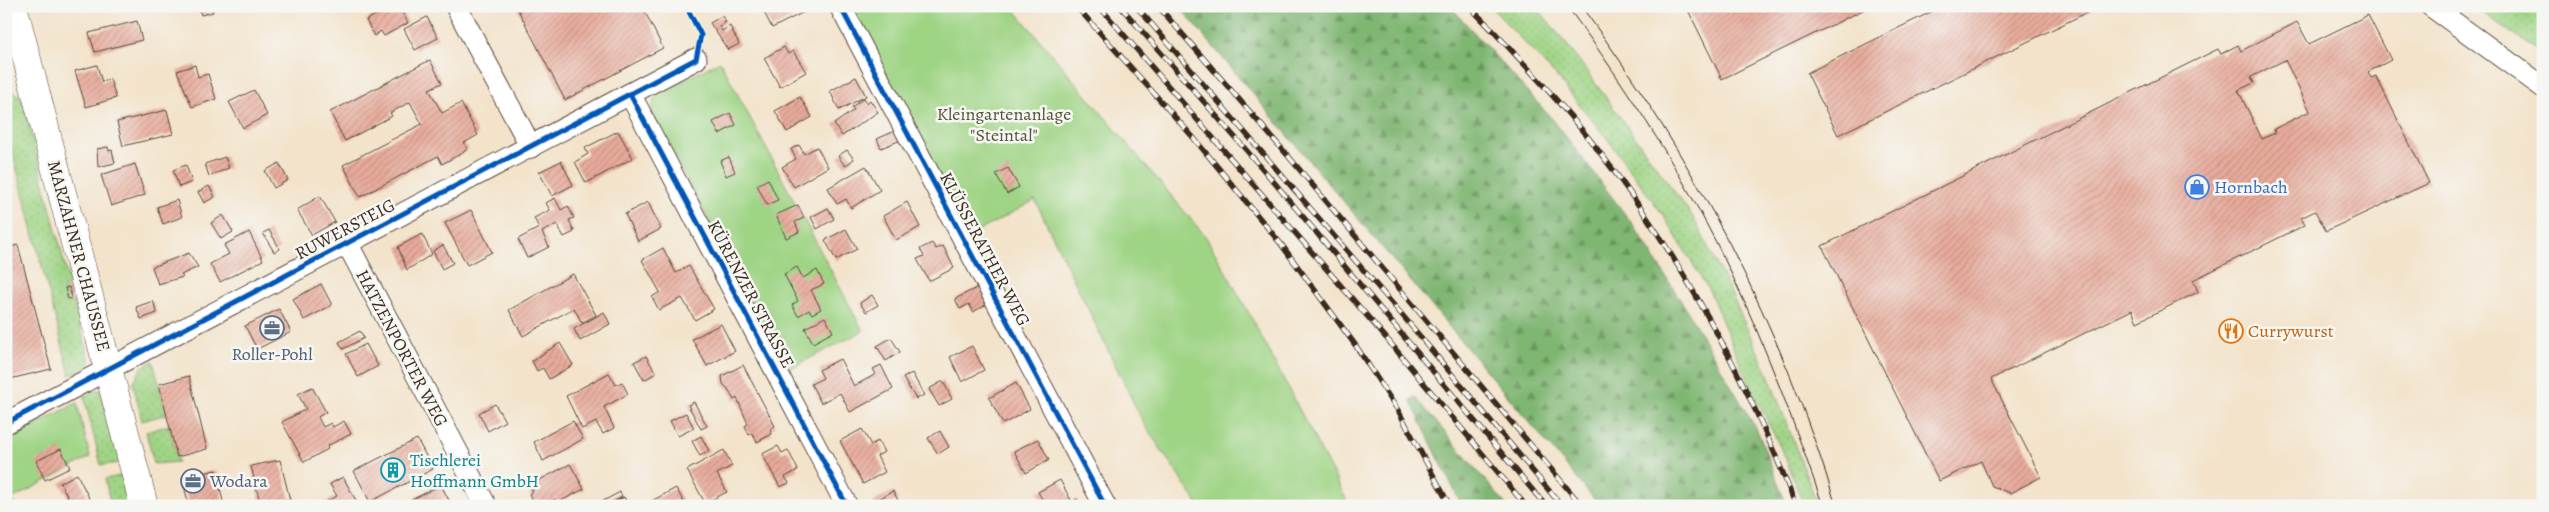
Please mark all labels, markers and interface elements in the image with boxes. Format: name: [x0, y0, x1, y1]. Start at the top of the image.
park label: Kleingartenanlage "Steintal": [937, 102, 1071, 147]
street label: MARZAHNER CHAUSSEE: [42, 158, 116, 354]
street label: KLÜSSERATHER WEG: [934, 168, 1036, 330]
shop icon: Hornbach: [2184, 174, 2210, 200]
place label: Hornbach: [2214, 175, 2288, 199]
street label: RUWERSTEIG: [291, 193, 399, 265]
street label: KÜRENZER STRASSE: [702, 216, 800, 372]
street label: HATZENPORTER WEG: [350, 265, 454, 431]
office icon: Roller-Pohl: [259, 315, 285, 341]
restaurant icon: Currywurst: [2218, 318, 2244, 344]
place label: Currywurst: [2248, 319, 2334, 343]
place label: Roller-Pohl: [231, 342, 313, 366]
place label: Tischlerei Hoffmann GmbH: [410, 448, 539, 493]
building icon: Tischlerei Hoffmann GmbH: [380, 457, 406, 483]
office icon: Wodara: [180, 468, 206, 494]
place label: Wodara: [209, 469, 268, 493]

